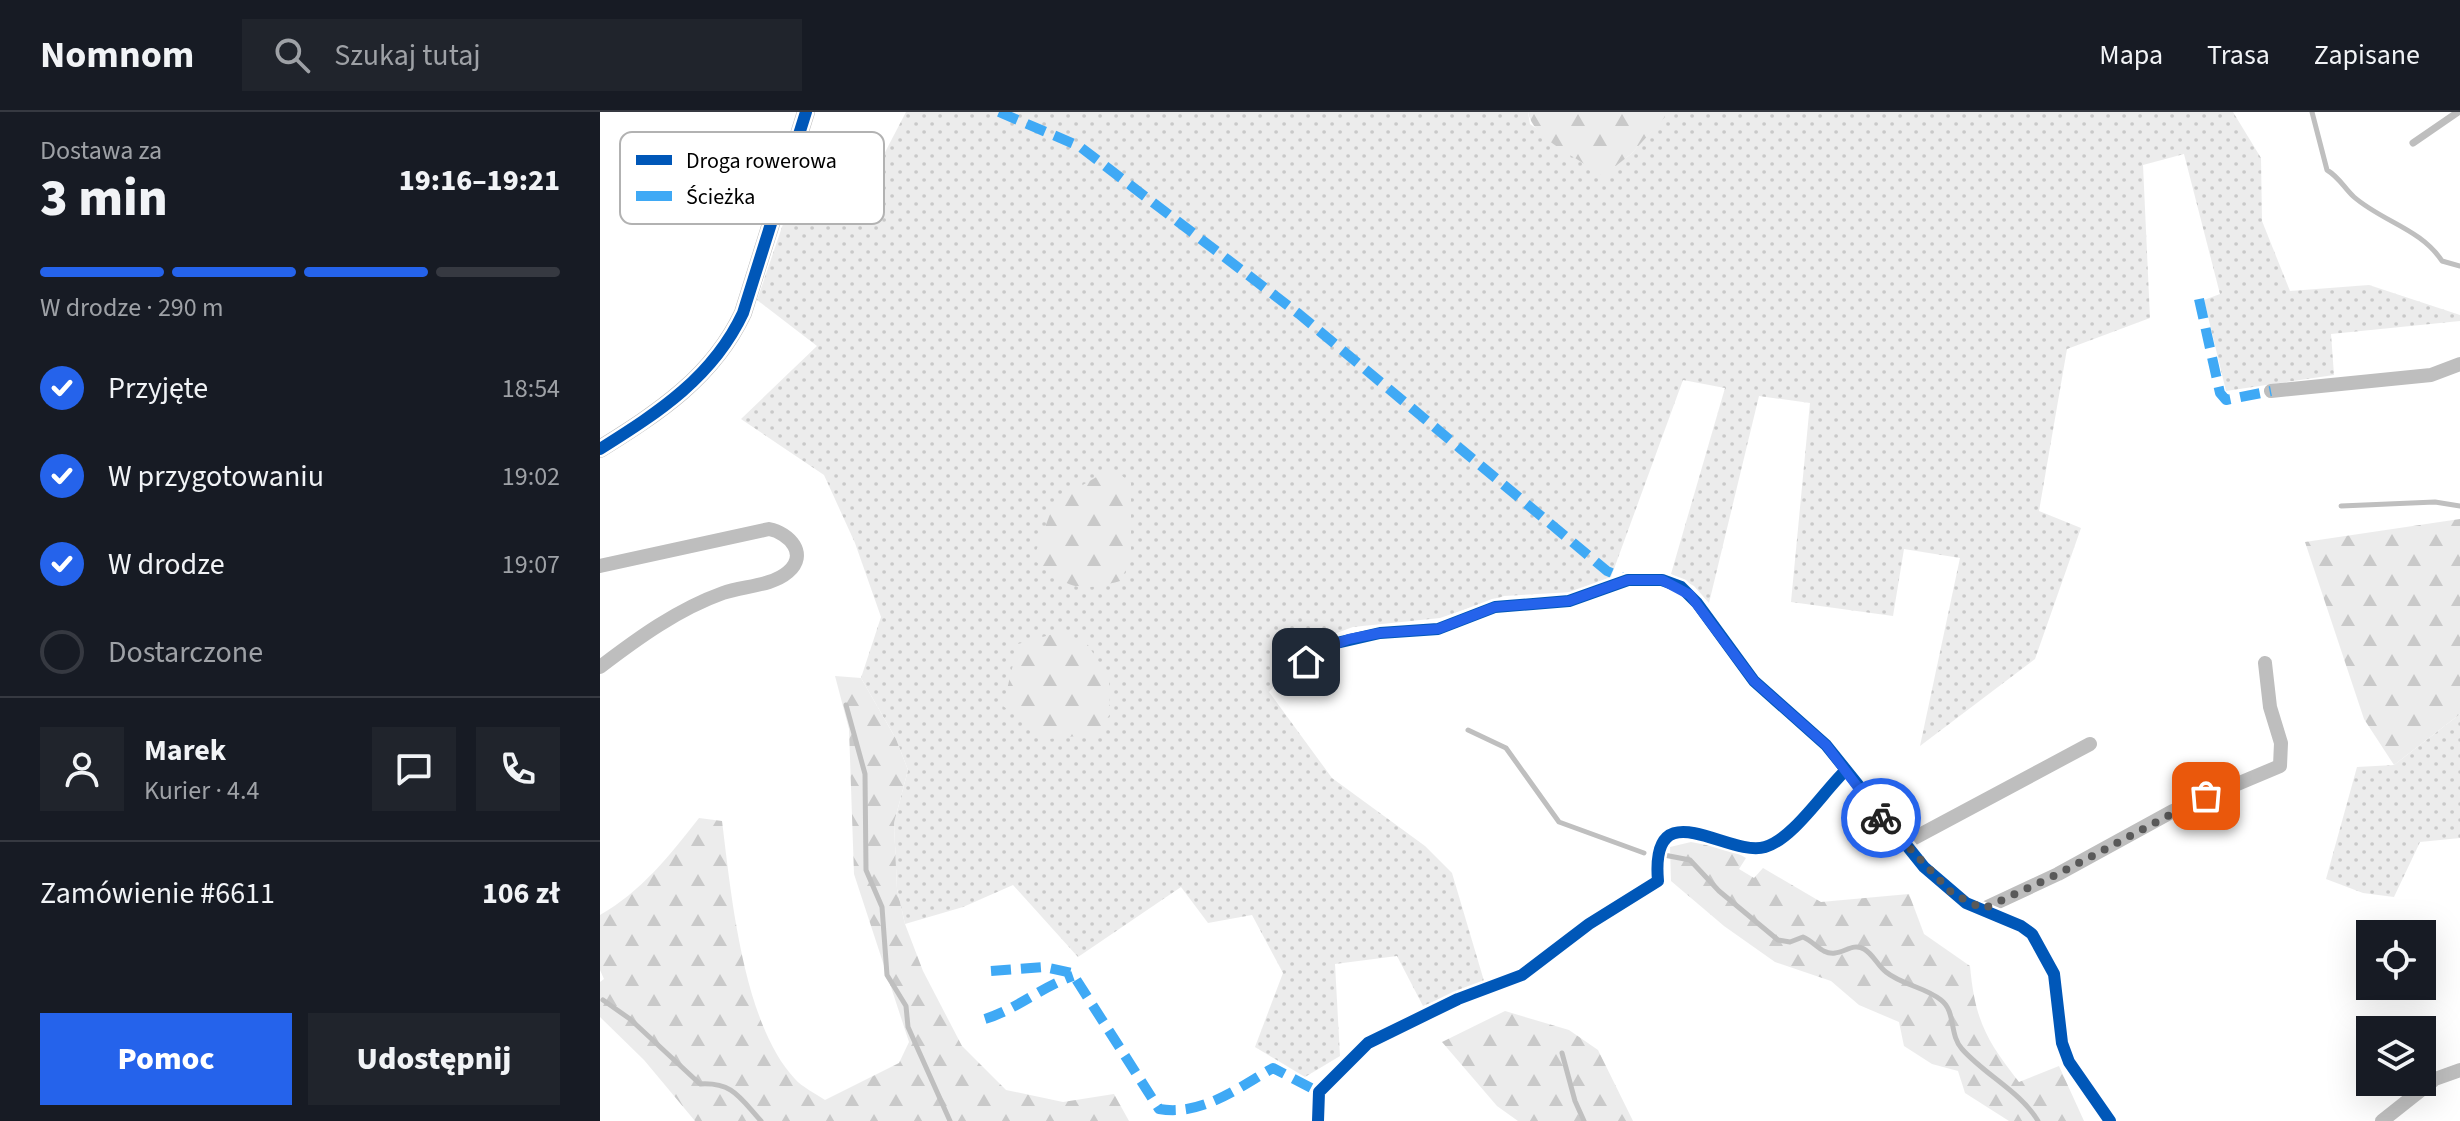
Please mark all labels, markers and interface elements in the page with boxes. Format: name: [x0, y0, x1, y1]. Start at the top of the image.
search box: [242, 19, 802, 91]
text: Nomnom: [40, 28, 194, 82]
icon: search: [270, 33, 314, 77]
text: Szukaj tutaj: [334, 34, 481, 77]
text: Mapa: [2099, 35, 2163, 75]
text: Trasa: [2207, 35, 2270, 75]
text: Zapisane: [2314, 35, 2420, 75]
text: Dostawa za: [40, 132, 162, 169]
legend: [620, 132, 884, 224]
text: Droga rowerowa: [686, 145, 837, 177]
text: 19:16–19:21: [399, 159, 560, 202]
text: 3 min: [40, 162, 168, 236]
text: Ścieżka: [686, 181, 755, 213]
text: W drodze · 290 m: [40, 289, 223, 326]
icon: check: [40, 366, 84, 410]
text: Przyjęte: [108, 367, 208, 410]
text: 18:54: [502, 370, 560, 407]
icon: check: [40, 454, 84, 498]
text: W przygotowaniu: [108, 455, 324, 498]
text: 19:02: [502, 458, 560, 495]
icon: check: [40, 542, 84, 586]
text: W drodze: [108, 543, 225, 586]
text: 19:07: [502, 546, 560, 583]
pin: [1272, 628, 1340, 696]
text: Dostarczone: [108, 631, 263, 674]
icon: home: [1284, 640, 1328, 684]
button: person: [40, 727, 124, 811]
button: chat: [372, 727, 456, 811]
button: phone: [476, 727, 560, 811]
text: Marek: [144, 729, 226, 772]
pin: [2172, 762, 2240, 830]
text: Kurier · 4.4: [144, 772, 259, 809]
icon: bag: [2184, 774, 2228, 818]
courier: [1841, 778, 1921, 858]
icon: bike: [1859, 796, 1903, 840]
text: Zamówienie #6611: [40, 872, 275, 915]
text: 106 zł: [482, 872, 560, 915]
map controls: [2356, 920, 2436, 1096]
button: locate: [2356, 920, 2436, 1000]
button: Pomoc: [40, 1013, 292, 1105]
button: Udostępnij: [308, 1013, 560, 1105]
button: layers: [2356, 1016, 2436, 1096]

